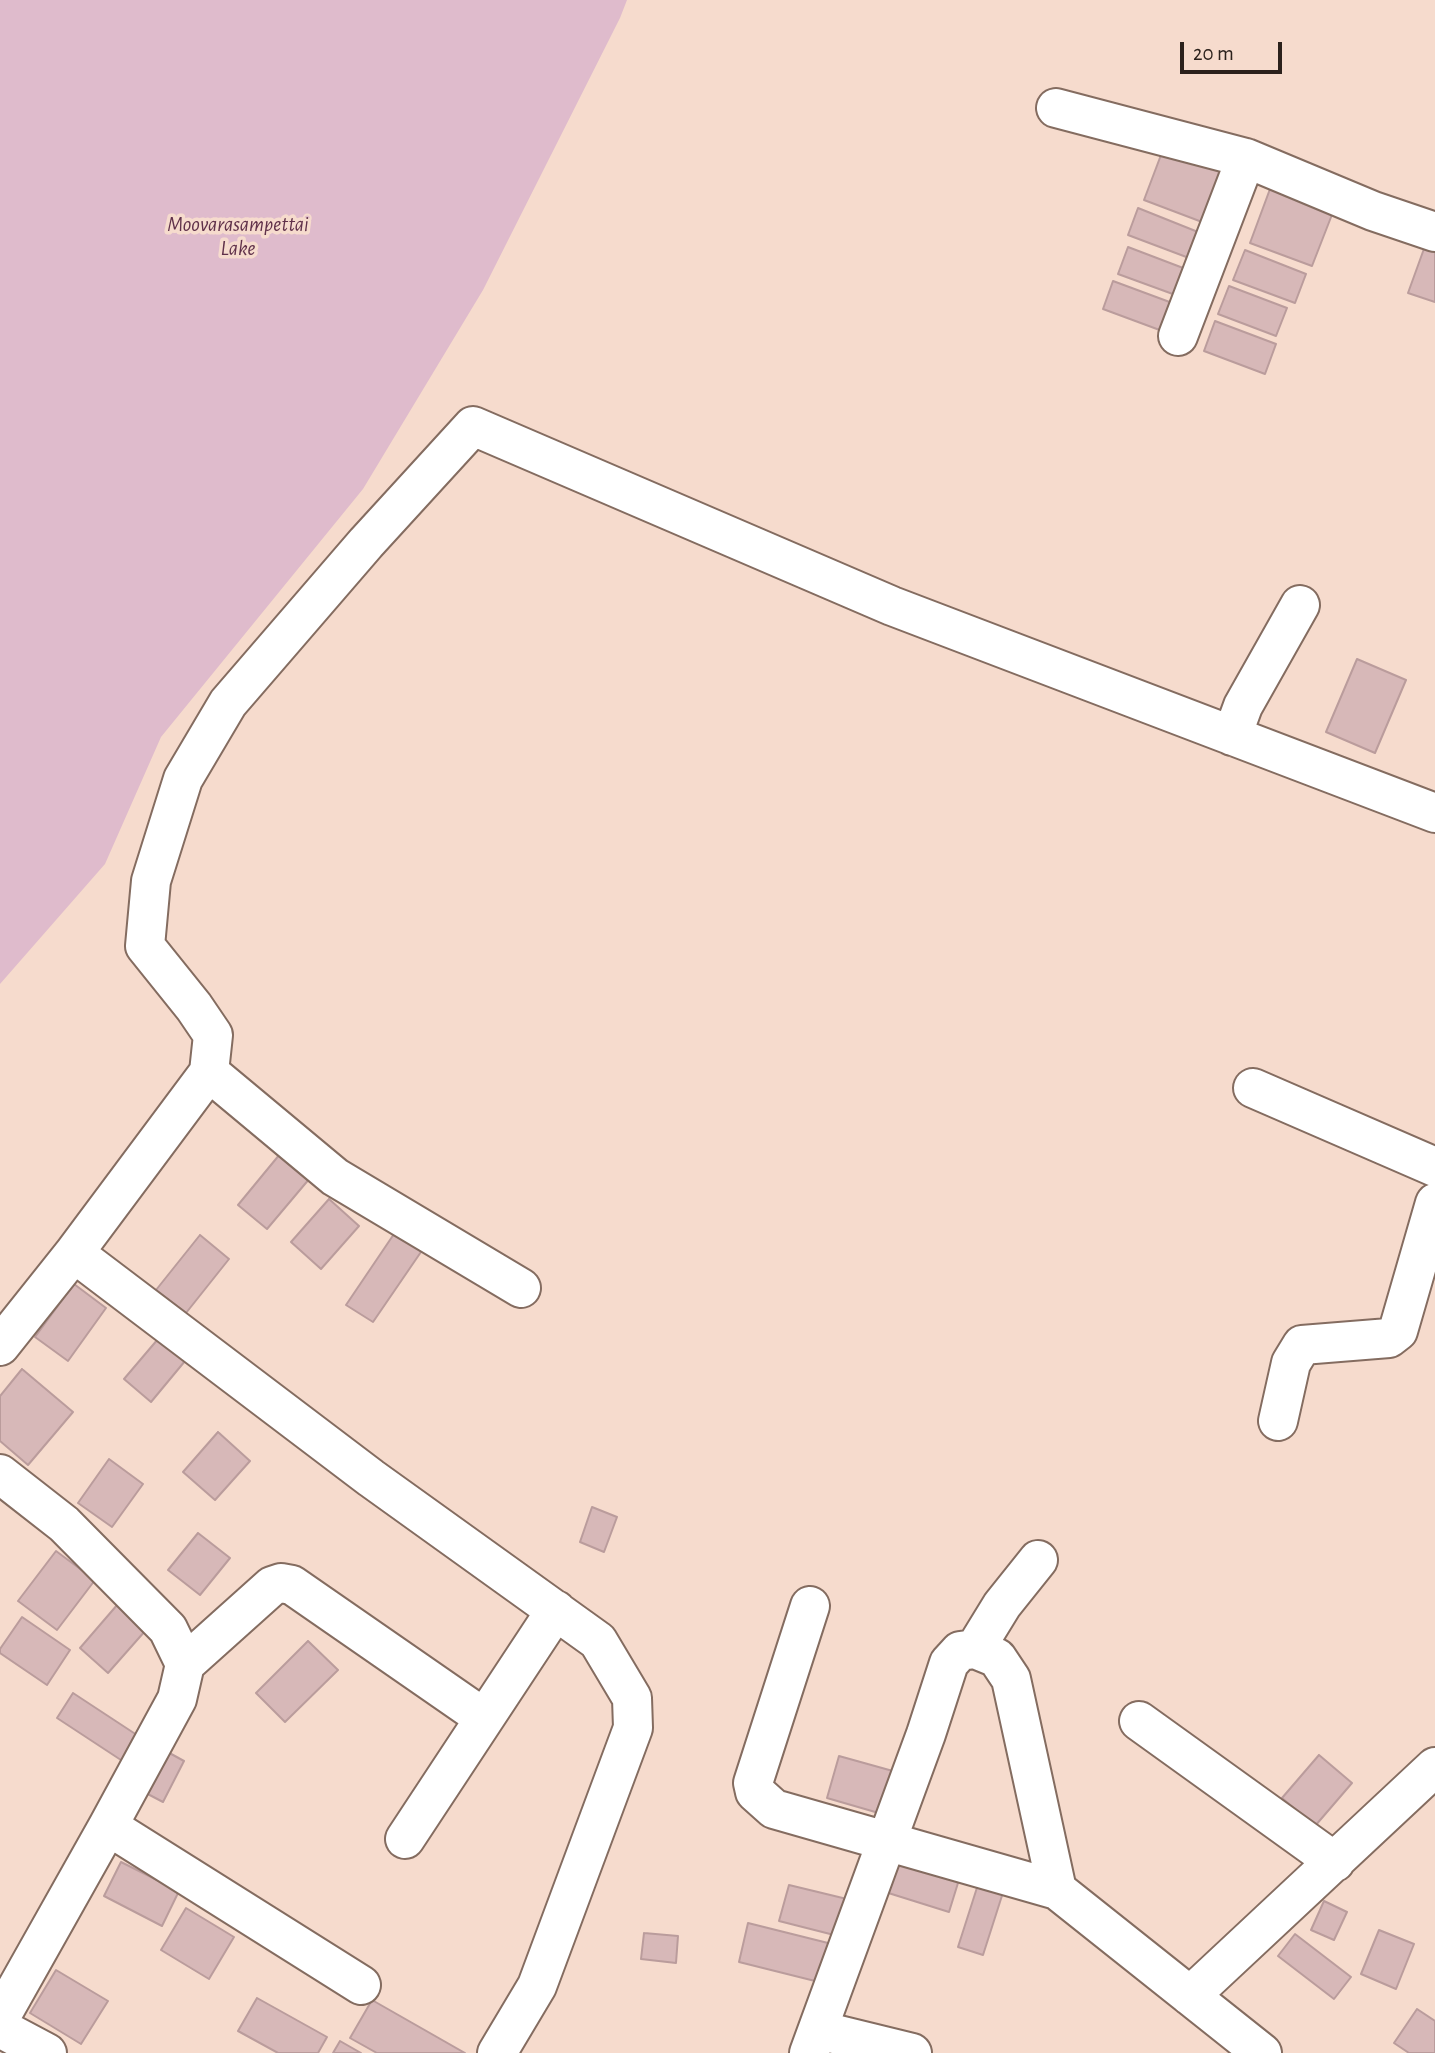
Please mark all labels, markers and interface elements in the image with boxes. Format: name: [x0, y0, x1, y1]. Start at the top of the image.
scale bar: [1183, 28, 1284, 72]
text: 20 m: [1193, 43, 1234, 64]
water label: Moovarasampettai Lake: [167, 212, 309, 262]

